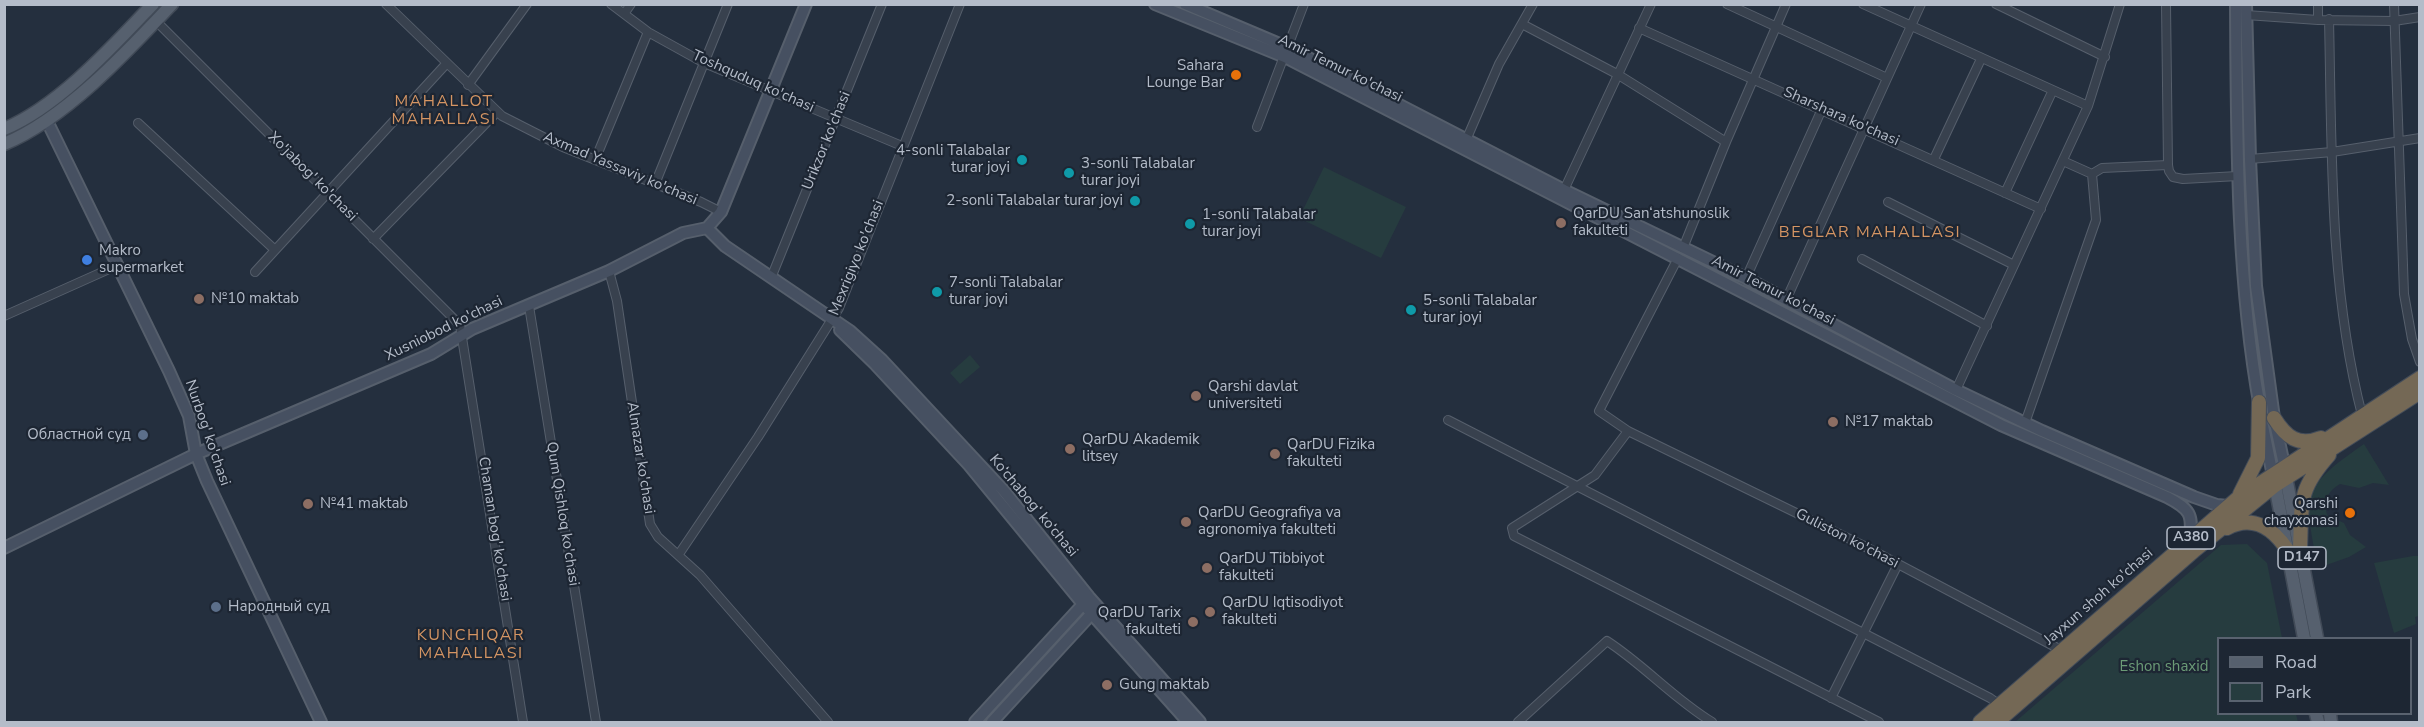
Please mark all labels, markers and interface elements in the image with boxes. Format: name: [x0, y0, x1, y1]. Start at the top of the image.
street label: Amir Temur ko'chasi: [1275, 31, 1405, 107]
street label: Toshquduq ko'chasi: [689, 47, 817, 117]
place label: Sahara Lounge Bar: [1147, 57, 1224, 92]
marker: Sahara Lounge Bar: [1229, 68, 1243, 82]
street label: Sharshara ko'chasi: [1780, 83, 1902, 151]
street label: Urikzor ko'chasi: [799, 89, 855, 193]
district label: MAHALLOT MAHALLASI: [391, 92, 497, 130]
street label: Axmad Yassaviy ko'chasi: [540, 128, 700, 210]
street label: Xo'jabog' ko'chasi: [264, 129, 360, 225]
place label: 4-sonli Talabalar turar joyi: [896, 142, 1010, 177]
marker: 4-sonli Talabalar turar joyi: [1015, 153, 1029, 167]
place label: 3-sonli Talabalar turar joyi: [1081, 155, 1195, 190]
marker: 3-sonli Talabalar turar joyi: [1062, 166, 1076, 180]
place label: 2-sonli Talabalar turar joyi: [946, 192, 1123, 210]
marker: 2-sonli Talabalar turar joyi: [1128, 194, 1142, 208]
street label: Mexrigiyo ko'chasi: [826, 198, 888, 318]
place label: QarDU San‘atshunoslik fakulteti: [1573, 205, 1729, 240]
place label: 1-sonli Talabalar turar joyi: [1202, 206, 1316, 241]
marker: QarDU San‘atshunoslik fakulteti: [1554, 216, 1568, 230]
marker: 1-sonli Talabalar turar joyi: [1183, 217, 1197, 231]
district label: BEGLAR MAHALLASI: [1779, 223, 1961, 243]
place label: Makro supermarket: [99, 242, 183, 277]
street label: Amir Temur ko'chasi: [1708, 252, 1838, 330]
marker: Makro supermarket: [80, 253, 94, 267]
place label: 7-sonli Talabalar turar joyi: [949, 274, 1063, 309]
marker: 7-sonli Talabalar turar joyi: [930, 285, 944, 299]
place label: №10 maktab: [211, 290, 299, 308]
marker: №10 maktab: [192, 292, 206, 306]
place label: 5-sonli Talabalar turar joyi: [1423, 292, 1537, 327]
street label: Xusniobod ko'chasi: [382, 293, 506, 365]
marker: 5-sonli Talabalar turar joyi: [1404, 303, 1418, 317]
street label: Nurbog' ko'chasi: [180, 378, 234, 488]
place label: Qarshi davlat universiteti: [1208, 378, 1298, 413]
marker: Qarshi davlat universiteti: [1189, 389, 1203, 403]
street label: Almazar ko'chasi: [622, 401, 658, 515]
place label: №17 maktab: [1845, 413, 1933, 431]
marker: №17 maktab: [1826, 415, 1840, 429]
place label: Областной суд: [27, 426, 131, 444]
marker: Областной суд: [136, 428, 150, 442]
place label: QarDU Akademik litsey: [1082, 431, 1200, 466]
place label: QarDU Fizika fakulteti: [1287, 436, 1375, 471]
street label: Qum Qishloq ko'chasi: [542, 441, 582, 587]
marker: QarDU Akademik litsey: [1063, 442, 1077, 456]
marker: QarDU Fizika fakulteti: [1268, 447, 1282, 461]
street label: Ko‘chabog‘ ko‘chasi: [985, 451, 1081, 561]
street label: Chaman bog' ko'chasi: [474, 456, 514, 602]
place label: №41 maktab: [320, 495, 408, 513]
place label: Qarshi chayxonasi: [2264, 495, 2338, 530]
marker: №41 maktab: [301, 497, 315, 511]
place label: QarDU Geografiya va agronomiya fakulteti: [1198, 504, 1341, 539]
street label: Guliston ko'chasi: [1792, 505, 1902, 573]
marker: Qarshi chayxonasi: [2343, 506, 2357, 520]
marker: QarDU Geografiya va agronomiya fakulteti: [1179, 515, 1193, 529]
road number: A380: [2167, 527, 2215, 549]
street label: Jayxun shoh ko'chasi: [2041, 545, 2157, 649]
road number: D147: [2278, 547, 2326, 569]
place label: QarDU Tibbiyot fakulteti: [1219, 550, 1324, 585]
marker: QarDU Tibbiyot fakulteti: [1200, 561, 1214, 575]
place label: QarDU Iqtisodiyot fakulteti: [1222, 594, 1343, 629]
place label: Народный суд: [228, 598, 330, 616]
marker: Народный суд: [209, 600, 223, 614]
place label: QarDU Tarix fakulteti: [1098, 604, 1181, 639]
marker: QarDU Iqtisodiyot fakulteti: [1203, 605, 1217, 619]
marker: QarDU Tarix fakulteti: [1186, 615, 1200, 629]
district label: KUNCHIQAR MAHALLASI: [417, 626, 525, 664]
legend: [2217, 637, 2412, 715]
text: Road: [2275, 650, 2317, 674]
park label: Eshon shaxid: [2120, 658, 2208, 676]
place label: Gung maktab: [1119, 676, 1210, 694]
marker: Gung maktab: [1100, 678, 1114, 692]
text: Park: [2275, 680, 2311, 704]

